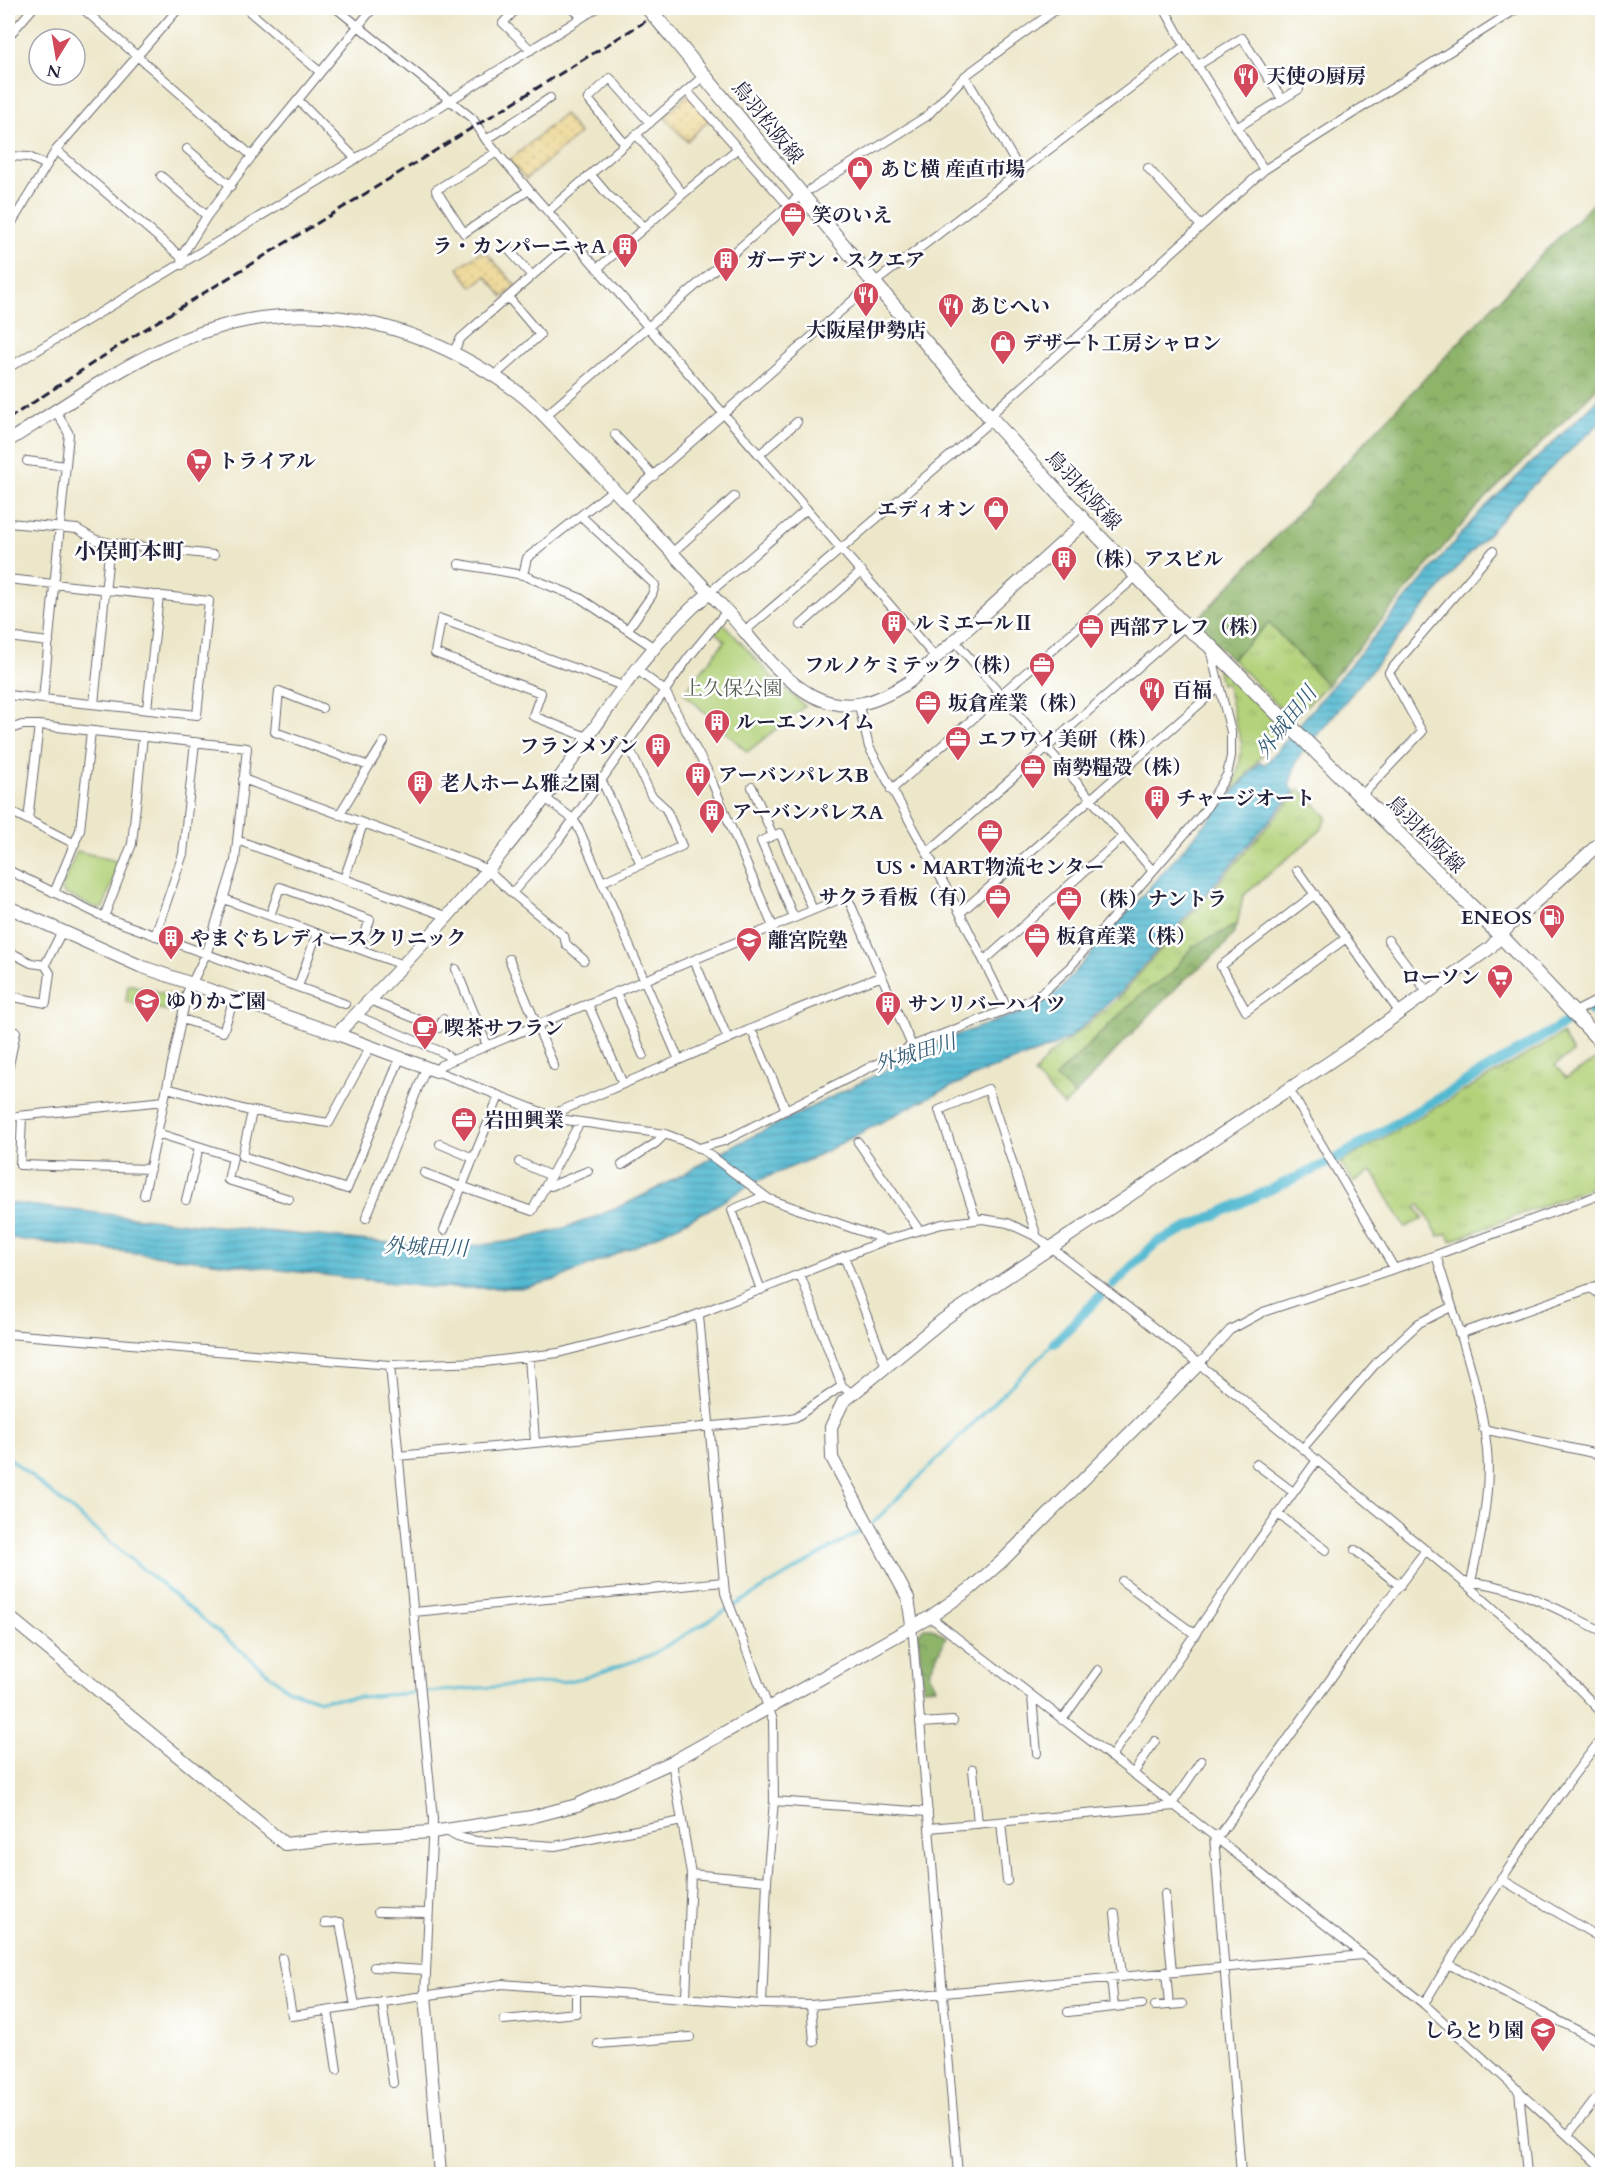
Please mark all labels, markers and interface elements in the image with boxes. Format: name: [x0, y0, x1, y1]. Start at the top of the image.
north arrow: [27, 27, 87, 87]
text: N: [45, 59, 63, 83]
restaurant icon: 天使の厨房: [1231, 61, 1261, 99]
place label: 天使の厨房: [1266, 63, 1366, 90]
street label: 鳥羽松阪線: [726, 75, 810, 170]
shop icon: あじ横 産直市場: [845, 154, 875, 192]
place label: あじ横 産直市場: [880, 156, 1025, 183]
office icon: 笑のいえ: [778, 200, 808, 238]
place label: 笑のいえ: [812, 202, 892, 229]
building icon: ラ・カンパーニャA: [610, 231, 640, 269]
place label: ラ・カンパーニャA: [432, 233, 606, 260]
building icon: ガーデン・スクエア: [711, 245, 741, 283]
place label: ガーデン・スクエア: [746, 247, 925, 274]
restaurant icon: 大阪屋伊勢店: [851, 280, 881, 318]
restaurant icon: あじへい: [936, 291, 966, 329]
place label: あじへい: [970, 293, 1050, 320]
place label: 大阪屋伊勢店: [806, 317, 926, 344]
shop icon: デザート工房シャロン: [988, 328, 1018, 366]
place label: デザート工房シャロン: [1022, 330, 1222, 357]
street label: 鳥羽松阪線: [1040, 445, 1128, 536]
supermarket icon: トライアル: [184, 446, 214, 484]
place label: トライアル: [218, 448, 316, 475]
shop icon: エディオン: [981, 494, 1011, 532]
place label: エディオン: [878, 496, 976, 523]
district label: 小俣町本町: [74, 537, 184, 567]
building icon: （株）アスビル: [1049, 544, 1079, 582]
place label: （株）アスビル: [1084, 546, 1223, 573]
building icon: ルミエールⅡ: [879, 608, 909, 646]
place label: ルミエールⅡ: [914, 610, 1034, 637]
office icon: 西部アレフ（株）: [1076, 612, 1106, 650]
place label: 西部アレフ（株）: [1110, 614, 1269, 641]
office icon: フルノケミテック（株）: [1027, 650, 1057, 688]
place label: フルノケミテック（株）: [804, 652, 1022, 679]
park label: 上久保公園: [683, 675, 783, 702]
restaurant icon: 百福: [1137, 675, 1167, 713]
place label: 百福: [1172, 677, 1212, 704]
water label: 外城田川: [1249, 679, 1325, 764]
office icon: 坂倉産業（株）: [913, 688, 943, 726]
place label: 坂倉産業（株）: [948, 690, 1088, 717]
building icon: ルーエンハイム: [702, 707, 732, 745]
place label: ルーエンハイム: [736, 709, 875, 736]
office icon: エフワイ美研（株）: [943, 724, 973, 762]
place label: エフワイ美研（株）: [978, 726, 1157, 753]
building icon: フランメゾン: [643, 731, 673, 769]
place label: フランメゾン: [519, 733, 638, 760]
office icon: 南勢糧殻（株）: [1018, 752, 1048, 790]
place label: 南勢糧殻（株）: [1052, 754, 1192, 781]
building icon: アーバンパレスB: [683, 760, 713, 798]
place label: アーバンパレスB: [718, 762, 869, 789]
building icon: 老人ホーム雅之園: [405, 768, 435, 806]
place label: 老人ホーム雅之園: [440, 770, 600, 797]
building icon: チャージオート: [1142, 783, 1172, 821]
place label: チャージオート: [1176, 785, 1315, 812]
street label: 鳥羽松阪線: [1381, 789, 1471, 879]
building icon: アーバンパレスA: [697, 797, 727, 835]
place label: アーバンパレスA: [732, 799, 883, 826]
office icon: US・MART物流センター: [975, 817, 1005, 855]
place label: US・MART物流センター: [876, 854, 1104, 881]
office icon: サクラ看板（有）: [983, 882, 1013, 920]
place label: サクラ看板（有）: [819, 884, 978, 911]
office icon: （株）ナントラ: [1054, 884, 1084, 922]
place label: （株）ナントラ: [1088, 886, 1227, 913]
fuel station icon: ENEOS: [1537, 902, 1567, 940]
place label: ENEOS: [1461, 904, 1532, 931]
office icon: 板倉産業（株）: [1022, 921, 1052, 959]
building icon: やまぐちレディースクリニック: [156, 923, 186, 961]
place label: 板倉産業（株）: [1056, 923, 1196, 950]
place label: やまぐちレディースクリニック: [190, 925, 466, 952]
school or university icon: 離宮院塾: [734, 925, 764, 963]
place label: 離宮院塾: [768, 927, 848, 954]
supermarket icon: ローソン: [1485, 962, 1515, 1000]
place label: ローソン: [1401, 964, 1480, 991]
school or university icon: ゆりかご園: [132, 986, 162, 1024]
place label: ゆりかご園: [166, 988, 266, 1015]
building icon: サンリバーハイツ: [873, 989, 903, 1027]
place label: サンリバーハイツ: [908, 991, 1065, 1018]
cafe icon: 喫茶サフラン: [410, 1013, 440, 1051]
place label: 喫茶サフラン: [444, 1015, 564, 1042]
water label: 外城田川: [871, 1027, 961, 1080]
office icon: 岩田興業: [449, 1105, 479, 1143]
place label: 岩田興業: [484, 1107, 564, 1134]
water label: 外城田川: [384, 1232, 470, 1264]
school or university icon: しらとり園: [1528, 2015, 1558, 2053]
place label: しらとり園: [1424, 2017, 1524, 2044]

